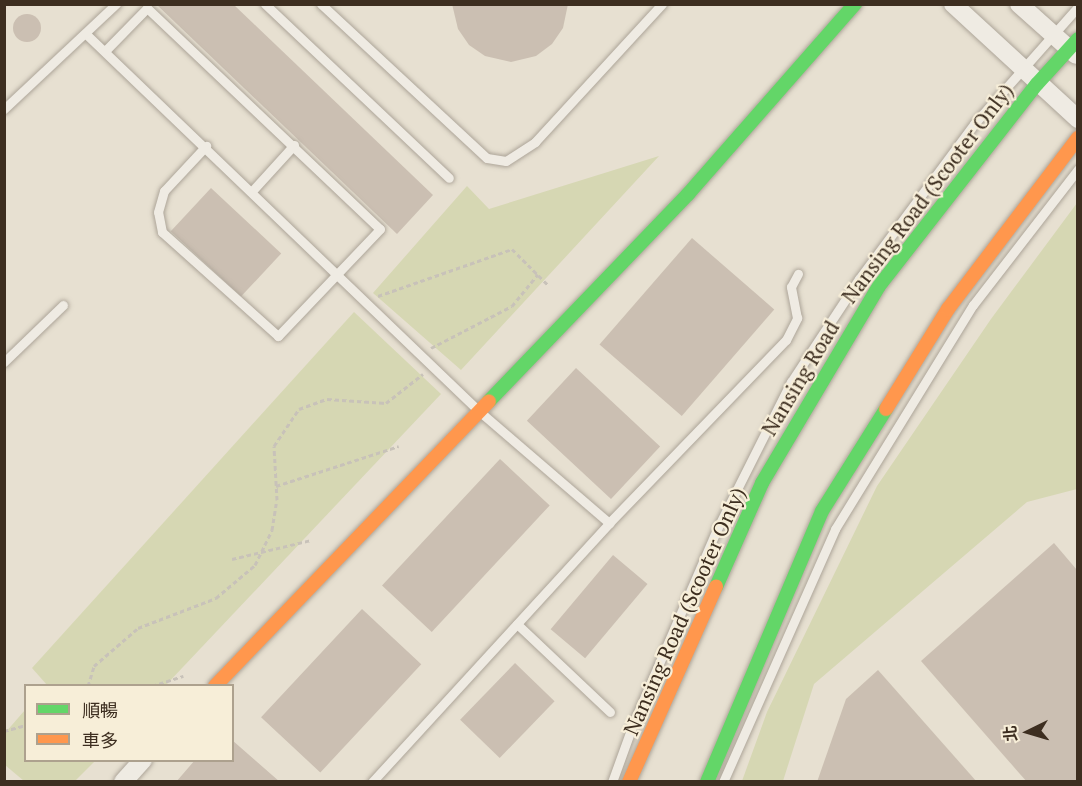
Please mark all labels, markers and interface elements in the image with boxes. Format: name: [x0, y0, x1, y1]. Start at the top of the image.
street label: Nansing Road (Scooter Only): [836, 78, 1018, 308]
street label: Nansing Road: [756, 316, 844, 440]
street label: Nansing Road (Scooter Only): [618, 483, 750, 739]
legend: [24, 684, 234, 762]
text: 順暢: [82, 698, 118, 722]
north arrow: [998, 702, 1058, 762]
text: 北: [998, 725, 1022, 743]
text: 車多: [82, 728, 118, 752]

